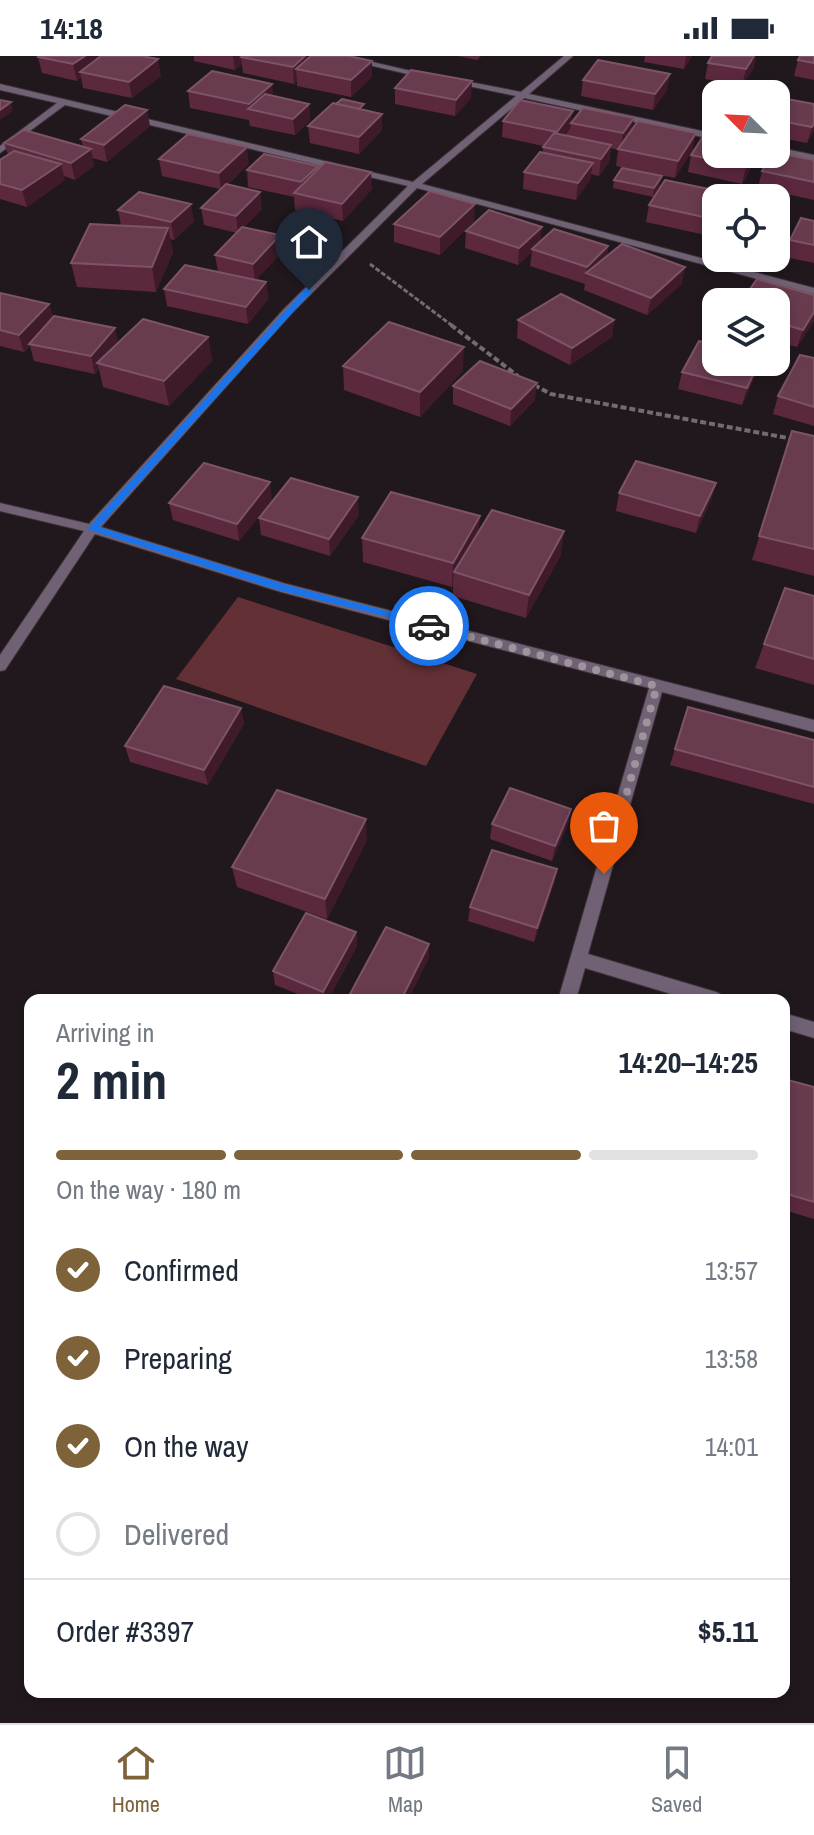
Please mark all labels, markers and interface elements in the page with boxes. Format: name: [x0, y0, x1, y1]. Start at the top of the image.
text: 14:18: [40, 8, 103, 48]
north arrow: [702, 80, 790, 168]
map controls: [702, 80, 790, 376]
button: locate: [702, 184, 790, 272]
pin: [275, 208, 343, 290]
icon: home: [287, 220, 331, 264]
button: layers: [702, 288, 790, 376]
courier: [389, 586, 469, 666]
icon: car: [407, 604, 451, 648]
pin: [570, 792, 638, 874]
icon: bag: [582, 804, 626, 848]
text: Arriving in: [56, 1015, 154, 1050]
text: 14:20–14:25: [619, 1042, 758, 1082]
text: 2 min: [56, 1045, 167, 1115]
text: On the way · 180 m: [56, 1172, 241, 1207]
icon: check: [56, 1248, 100, 1292]
text: Confirmed: [124, 1250, 239, 1290]
text: 13:57: [705, 1253, 758, 1288]
icon: check: [56, 1336, 100, 1380]
text: Preparing: [124, 1338, 232, 1378]
text: 13:58: [705, 1341, 758, 1376]
icon: check: [56, 1424, 100, 1468]
text: On the way: [124, 1426, 248, 1466]
text: 14:01: [705, 1429, 758, 1464]
text: Delivered: [124, 1514, 229, 1554]
text: Order #3397: [56, 1611, 194, 1651]
text: $5.11: [698, 1611, 758, 1651]
tab: Home: [112, 1741, 160, 1819]
tab: Map: [383, 1741, 427, 1819]
tab: Saved: [651, 1741, 702, 1819]

